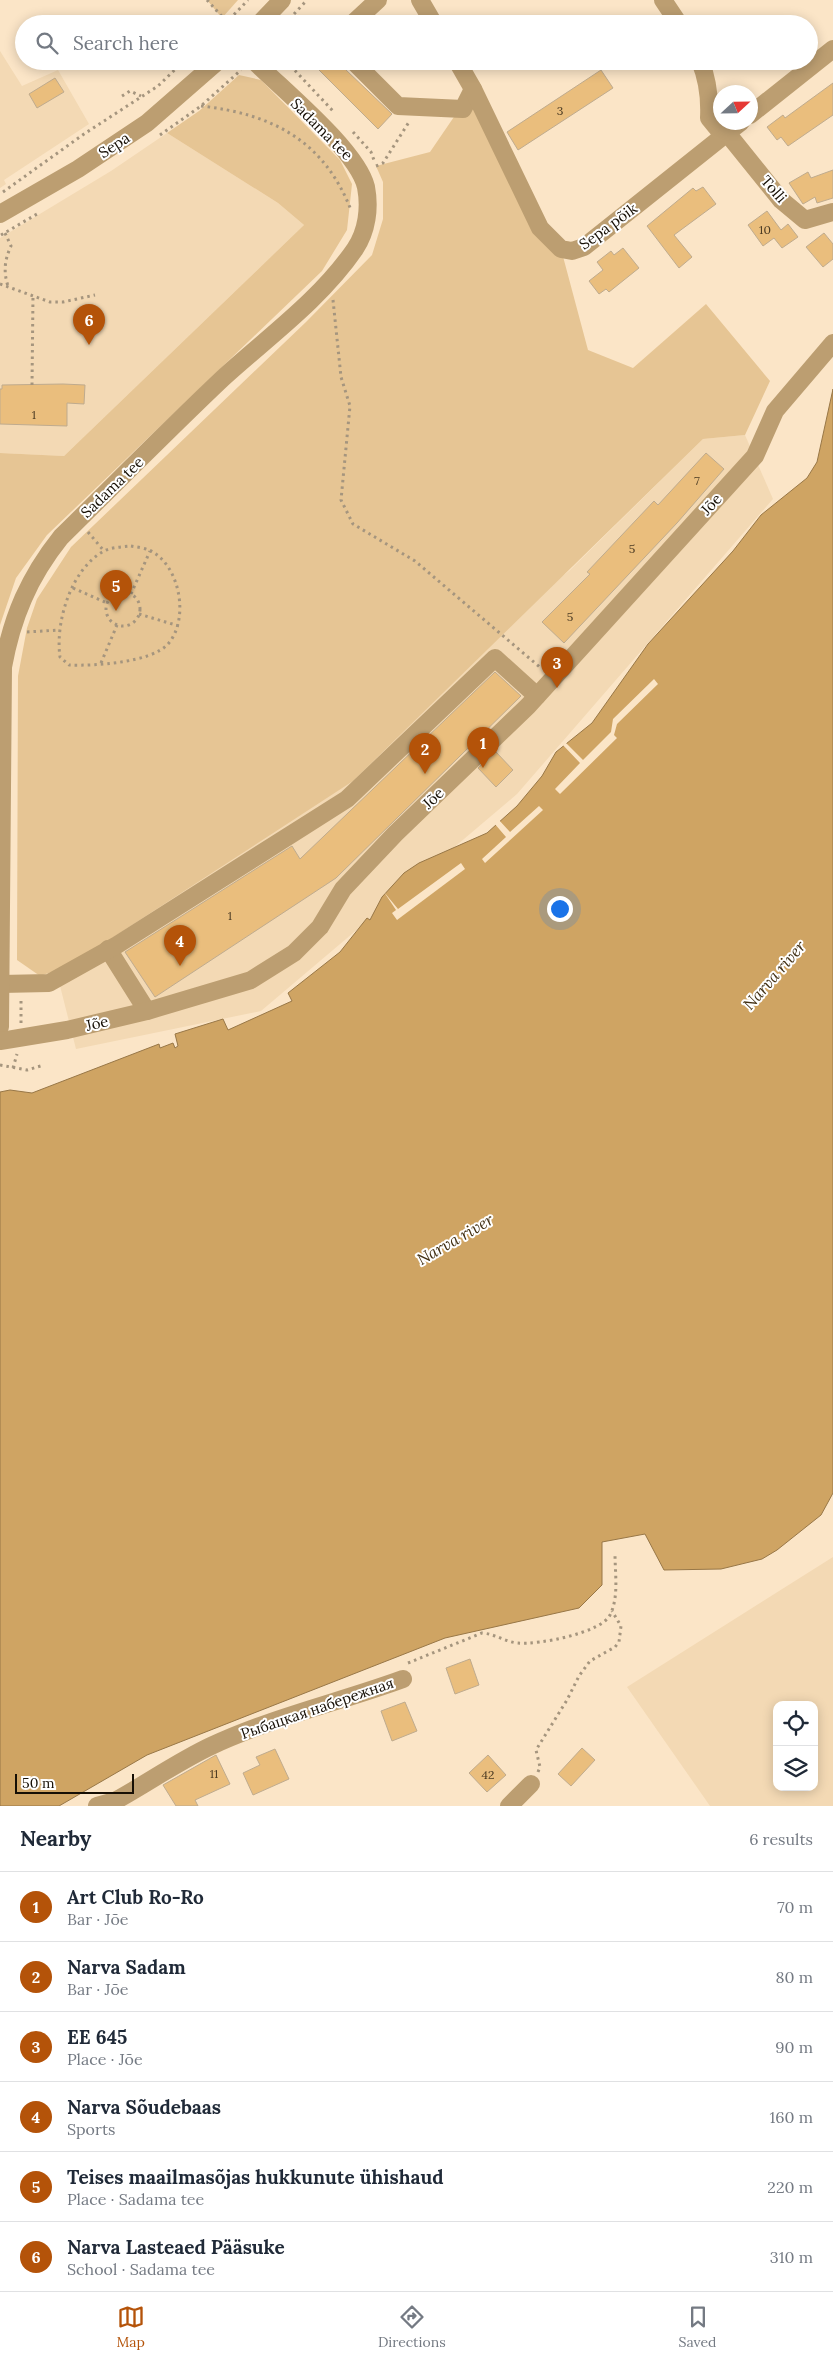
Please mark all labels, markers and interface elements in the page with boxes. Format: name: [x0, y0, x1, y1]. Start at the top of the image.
search box: [15, 15, 818, 70]
icon: search: [33, 29, 61, 57]
text: Search here: [73, 31, 179, 55]
north arrow: [713, 85, 758, 130]
street label: Sadama tee: [287, 94, 357, 164]
house number: 3: [557, 103, 564, 118]
street label: Sepa: [95, 128, 133, 162]
street label: Tolli: [757, 171, 791, 207]
street label: Sepa põik: [575, 199, 641, 253]
house number: 10: [759, 222, 771, 237]
pin: 6: [73, 304, 105, 345]
house number: 1: [32, 407, 36, 422]
street label: Sadama tee: [77, 452, 147, 522]
house number: 7: [694, 473, 700, 488]
street label: Jõe: [696, 489, 726, 519]
house number: 5: [629, 541, 635, 556]
pin: 5: [100, 570, 132, 611]
house number: 5: [567, 609, 573, 624]
pin: 3: [541, 647, 573, 688]
pin: 1: [467, 727, 499, 768]
pin: 2: [409, 733, 441, 774]
street label: Jõe: [418, 783, 448, 813]
your location: [547, 896, 573, 922]
house number: 1: [228, 908, 232, 923]
pin: 4: [164, 925, 196, 966]
water label: Narva river: [739, 936, 810, 1014]
street label: Jõe: [83, 1011, 110, 1035]
water label: Narva river: [413, 1209, 498, 1269]
street label: Рыбацкая набережная: [238, 1673, 396, 1743]
map controls: [773, 1701, 818, 1791]
button: locate: [773, 1701, 818, 1746]
button: layers: [773, 1746, 818, 1791]
house number: 11: [210, 1766, 218, 1781]
house number: 42: [482, 1767, 494, 1782]
scale bar: [15, 1771, 134, 1794]
text: 50 m: [22, 1774, 55, 1792]
text: Nearby: [20, 1825, 91, 1852]
text: 6 results: [749, 1829, 813, 1849]
text: Art Club Ro-Ro: [67, 1885, 204, 1909]
text: 1: [33, 1897, 39, 1917]
text: 70 m: [777, 1897, 813, 1917]
text: Bar · Jõe: [67, 1909, 128, 1929]
text: Narva Sadam: [67, 1955, 186, 1979]
text: 2: [32, 1967, 40, 1987]
text: 80 m: [776, 1967, 813, 1987]
text: Bar · Jõe: [67, 1979, 128, 1999]
text: EE 645: [67, 2025, 127, 2049]
text: 3: [32, 2037, 40, 2057]
text: 90 m: [775, 2037, 813, 2057]
text: Place · Jõe: [67, 2049, 143, 2069]
text: Narva Sõudebaas: [67, 2095, 221, 2119]
text: 4: [32, 2107, 40, 2127]
text: 160 m: [769, 2107, 813, 2127]
text: Sports: [67, 2119, 116, 2139]
text: Teises maailmasõjas hukkunute ühishaud: [67, 2165, 444, 2189]
text: 5: [32, 2177, 40, 2197]
text: 220 m: [767, 2177, 813, 2197]
text: Place · Sadama tee: [67, 2189, 204, 2209]
text: Narva Lasteaed Pääsuke: [67, 2235, 285, 2259]
text: 6: [31, 2247, 41, 2267]
text: 310 m: [770, 2247, 813, 2267]
text: School · Sadama tee: [67, 2259, 215, 2279]
tab: Map: [116, 2303, 145, 2351]
tab: Directions: [378, 2303, 446, 2351]
tab: Saved: [679, 2303, 717, 2351]

